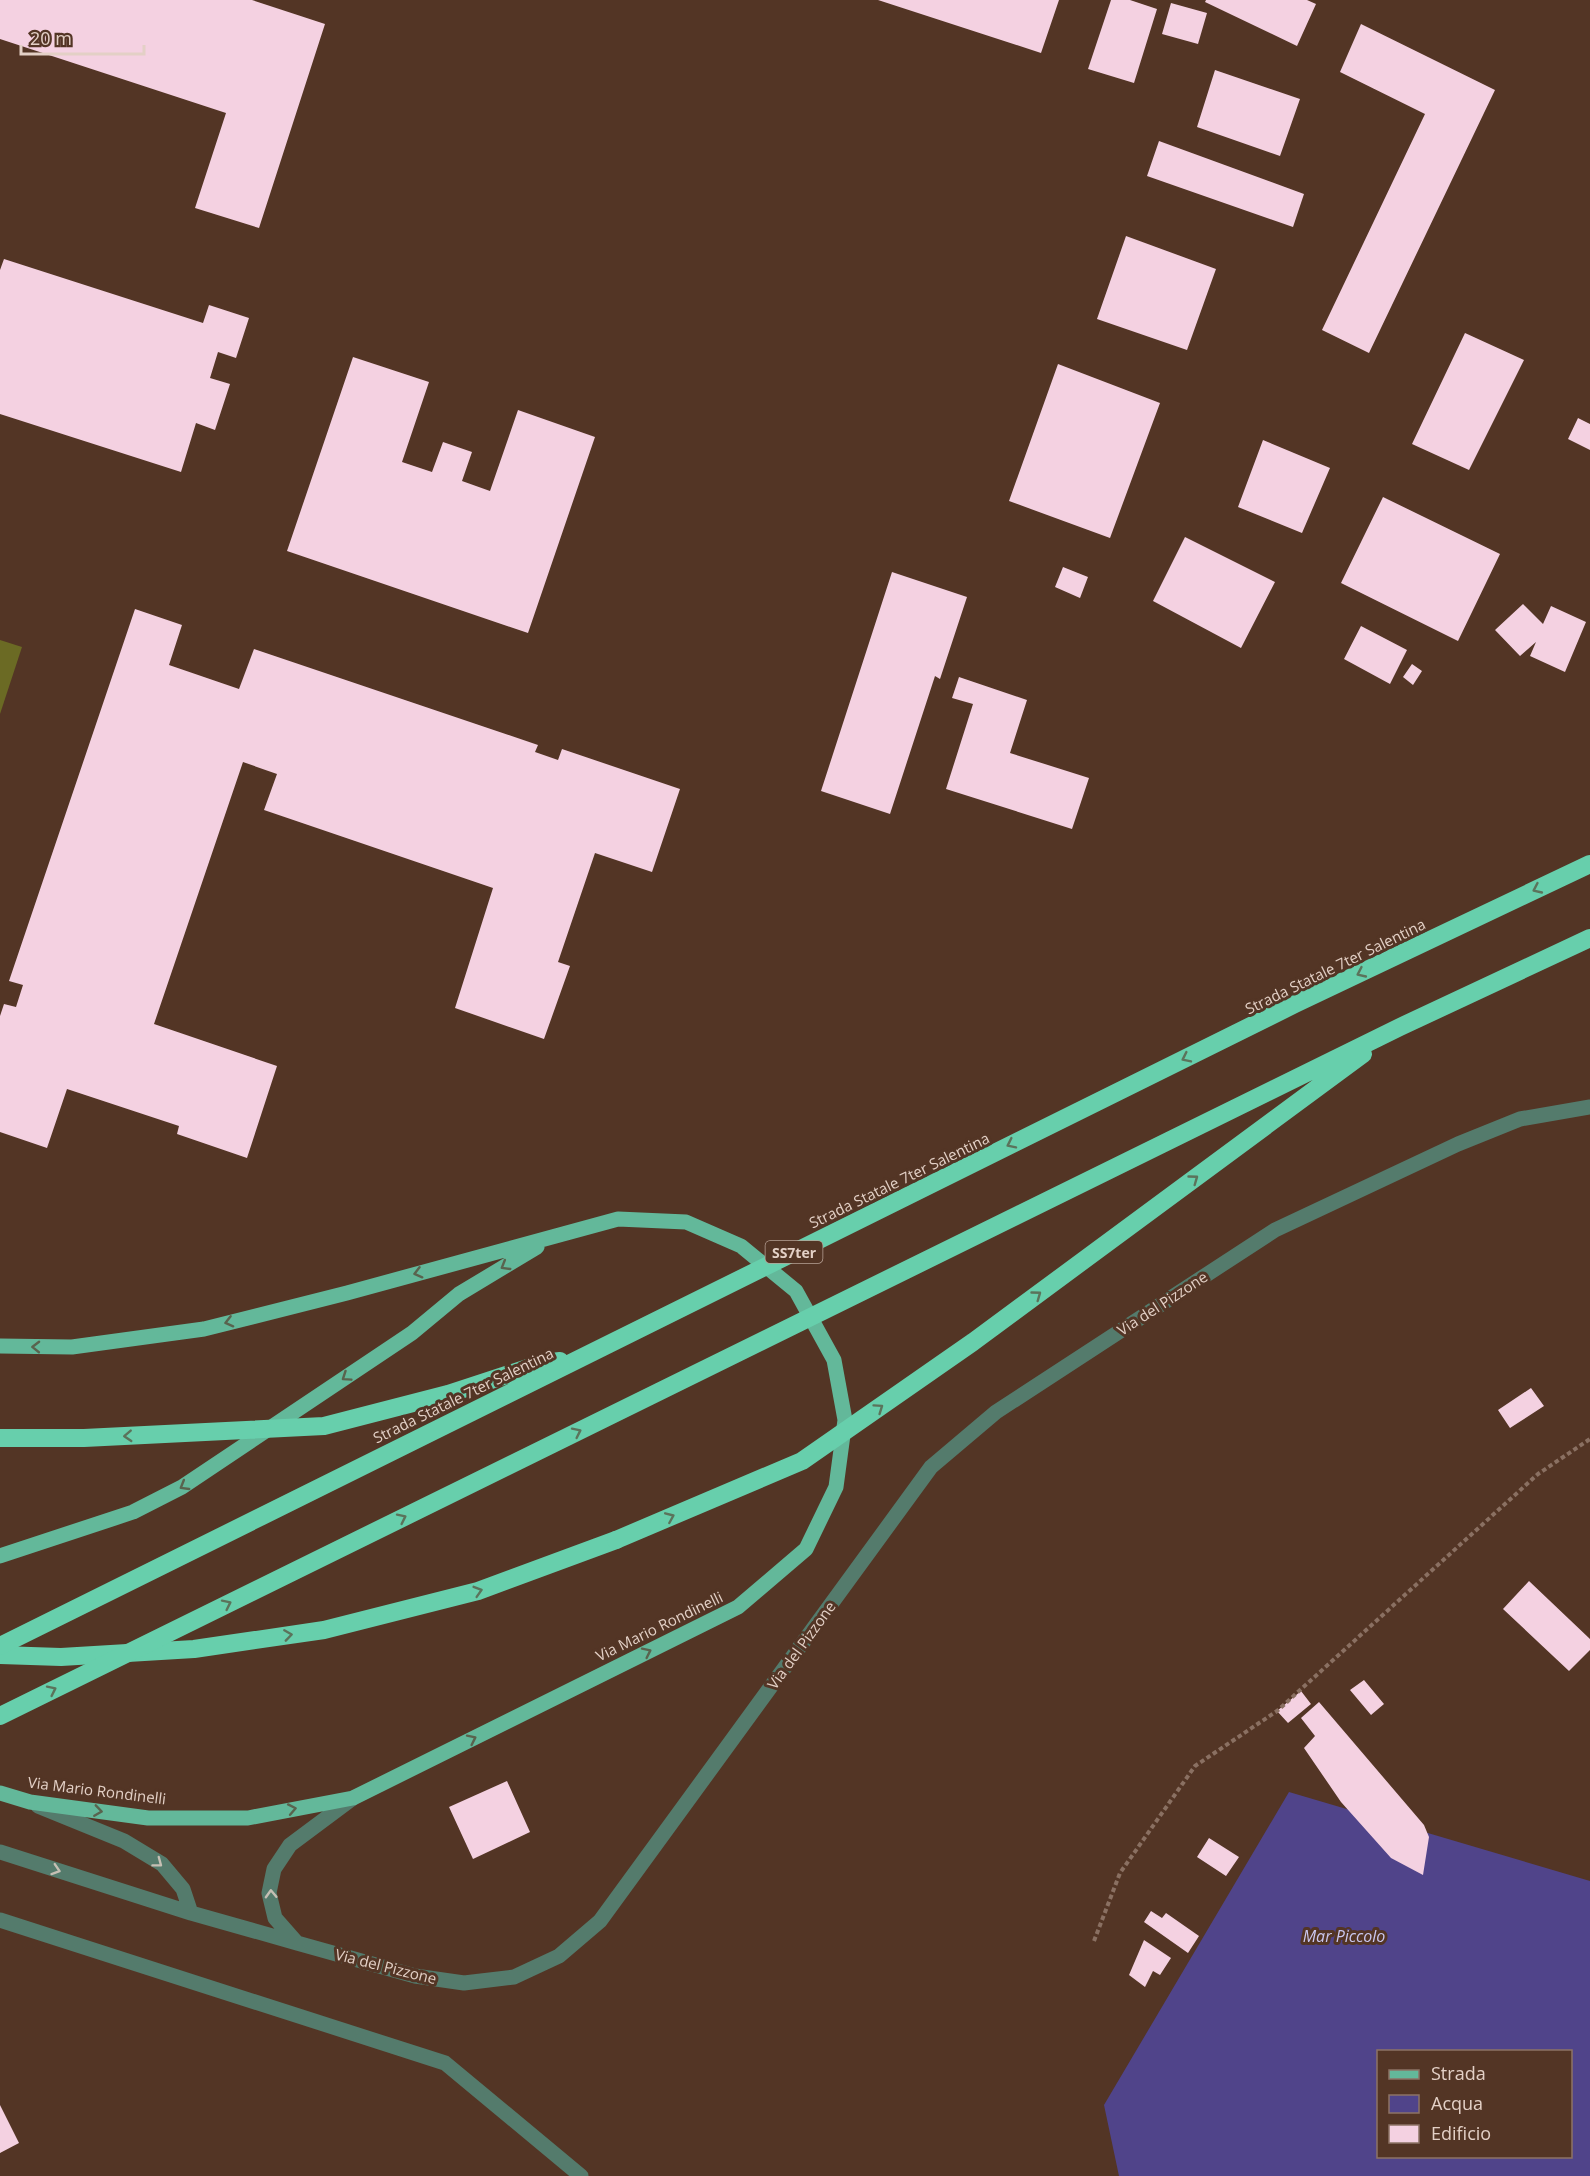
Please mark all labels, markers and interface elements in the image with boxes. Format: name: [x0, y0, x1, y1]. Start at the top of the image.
scale bar: [21, 18, 144, 56]
text: 20 m: [30, 26, 72, 50]
one-way arrow: [1533, 881, 1544, 893]
street label: Strada Statale 7ter Salentina: [1242, 914, 1428, 1018]
one-way arrow: [1357, 965, 1368, 977]
one-way arrow: [1181, 1051, 1192, 1062]
street label: Strada Statale 7ter Salentina: [806, 1128, 992, 1232]
one-way arrow: [1006, 1137, 1017, 1149]
one-way arrow: [1188, 1175, 1199, 1186]
road number: SS7ter: [766, 1241, 822, 1263]
one-way arrow: [501, 1259, 511, 1270]
one-way arrow: [413, 1266, 423, 1279]
street label: Via del Pizzone: [1113, 1266, 1211, 1340]
one-way arrow: [1031, 1291, 1042, 1302]
one-way arrow: [224, 1315, 234, 1328]
one-way arrow: [32, 1340, 41, 1353]
street label: Strada Statale 7ter Salentina: [370, 1343, 556, 1447]
one-way arrow: [341, 1370, 352, 1381]
one-way arrow: [872, 1404, 883, 1415]
one-way arrow: [571, 1427, 582, 1439]
one-way arrow: [124, 1429, 133, 1442]
one-way arrow: [180, 1478, 190, 1490]
one-way arrow: [664, 1512, 675, 1524]
one-way arrow: [396, 1513, 407, 1525]
one-way arrow: [472, 1586, 483, 1598]
street label: Via Mario Rondinelli: [592, 1587, 726, 1665]
street label: Via del Pizzone: [762, 1597, 840, 1693]
one-way arrow: [221, 1599, 232, 1611]
one-way arrow: [283, 1629, 293, 1642]
one-way arrow: [641, 1648, 651, 1659]
one-way arrow: [46, 1685, 57, 1697]
one-way arrow: [466, 1734, 477, 1746]
street label: Via Mario Rondinelli: [27, 1772, 167, 1808]
one-way arrow: [287, 1803, 297, 1816]
one-way arrow: [94, 1805, 103, 1817]
one-way arrow: [152, 1855, 163, 1866]
one-way arrow: [50, 1863, 61, 1875]
one-way arrow: [265, 1889, 277, 1898]
water label: Mar Piccolo: [1303, 1925, 1385, 1947]
street label: Via del Pizzone: [333, 1944, 439, 1988]
legend: [1377, 2050, 1572, 2158]
text: Strada: [1431, 2061, 1486, 2085]
text: Acqua: [1431, 2091, 1483, 2115]
text: Edificio: [1431, 2121, 1491, 2145]

